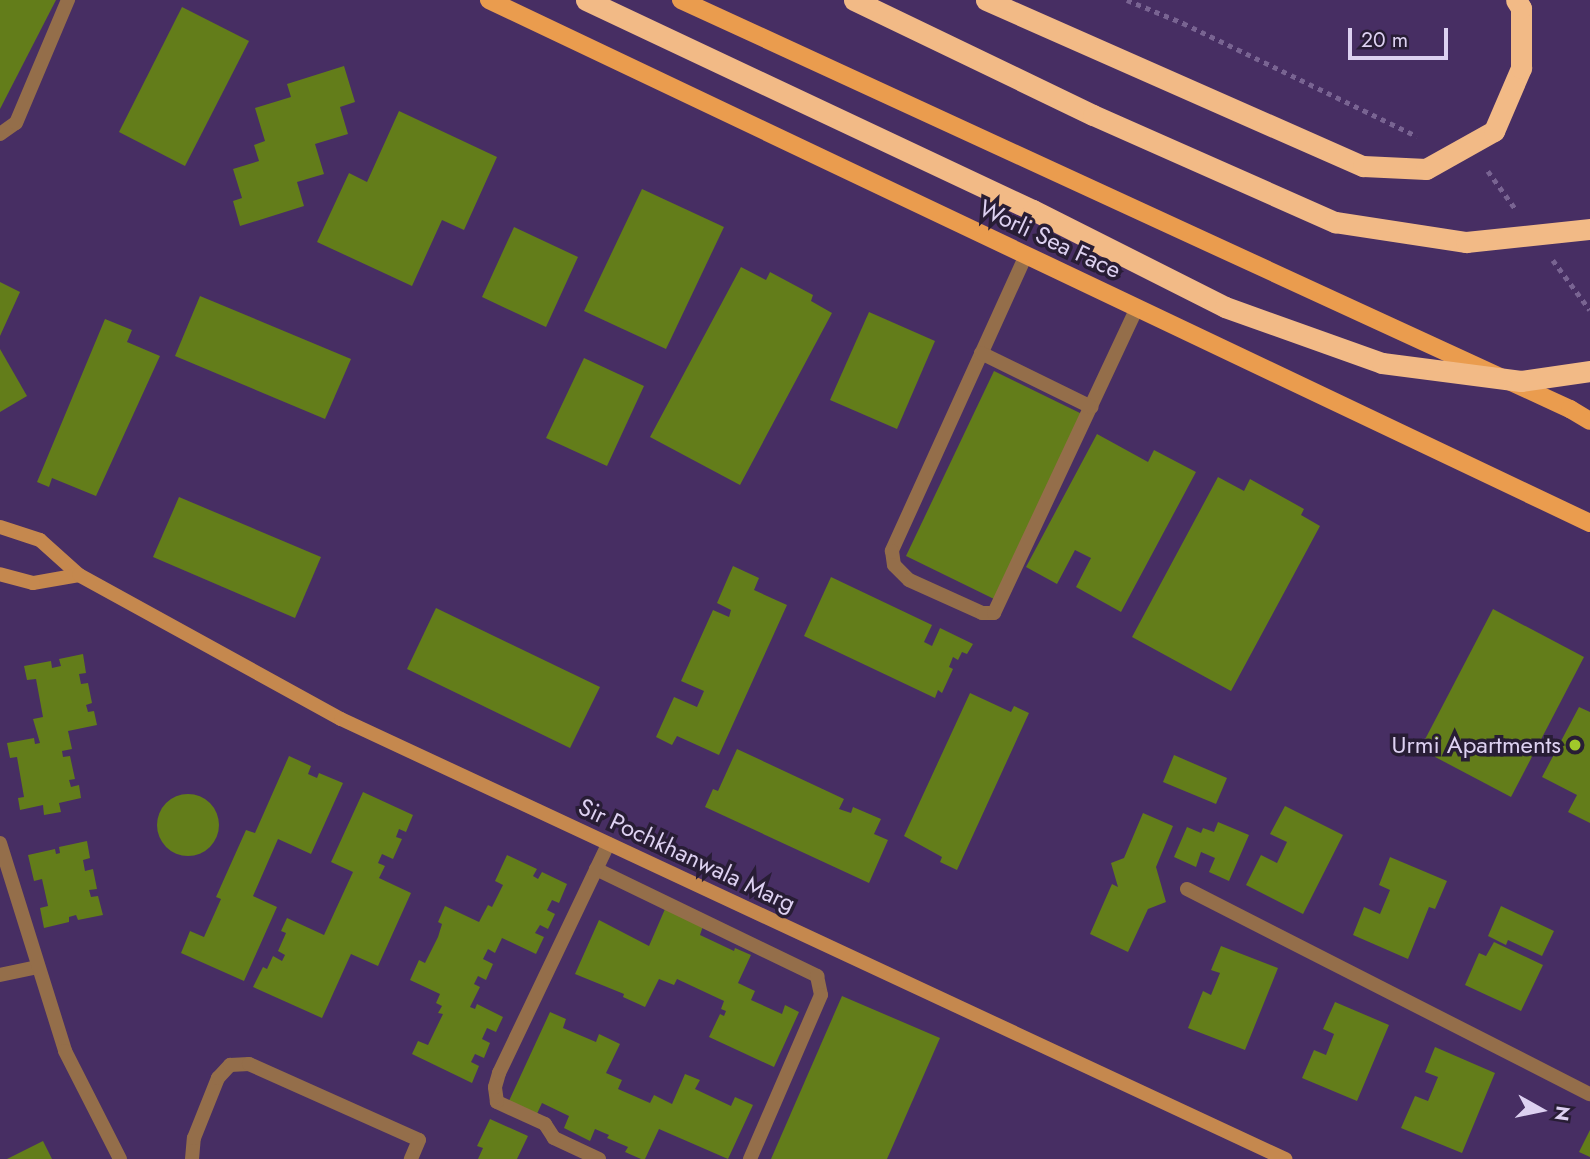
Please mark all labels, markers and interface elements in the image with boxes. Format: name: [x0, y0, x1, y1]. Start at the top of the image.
scale bar: [1352, 14, 1452, 58]
text: 20 m: [1361, 25, 1408, 55]
street label: Worli Sea Face: [975, 194, 1125, 284]
place label: Urmi Apartments: [1391, 731, 1561, 759]
marker: Urmi Apartments: [1567, 737, 1583, 753]
street label: Sir Pochkhanwala Marg: [574, 792, 800, 918]
north arrow: [1506, 1075, 1576, 1145]
text: N: [1548, 1104, 1577, 1123]

